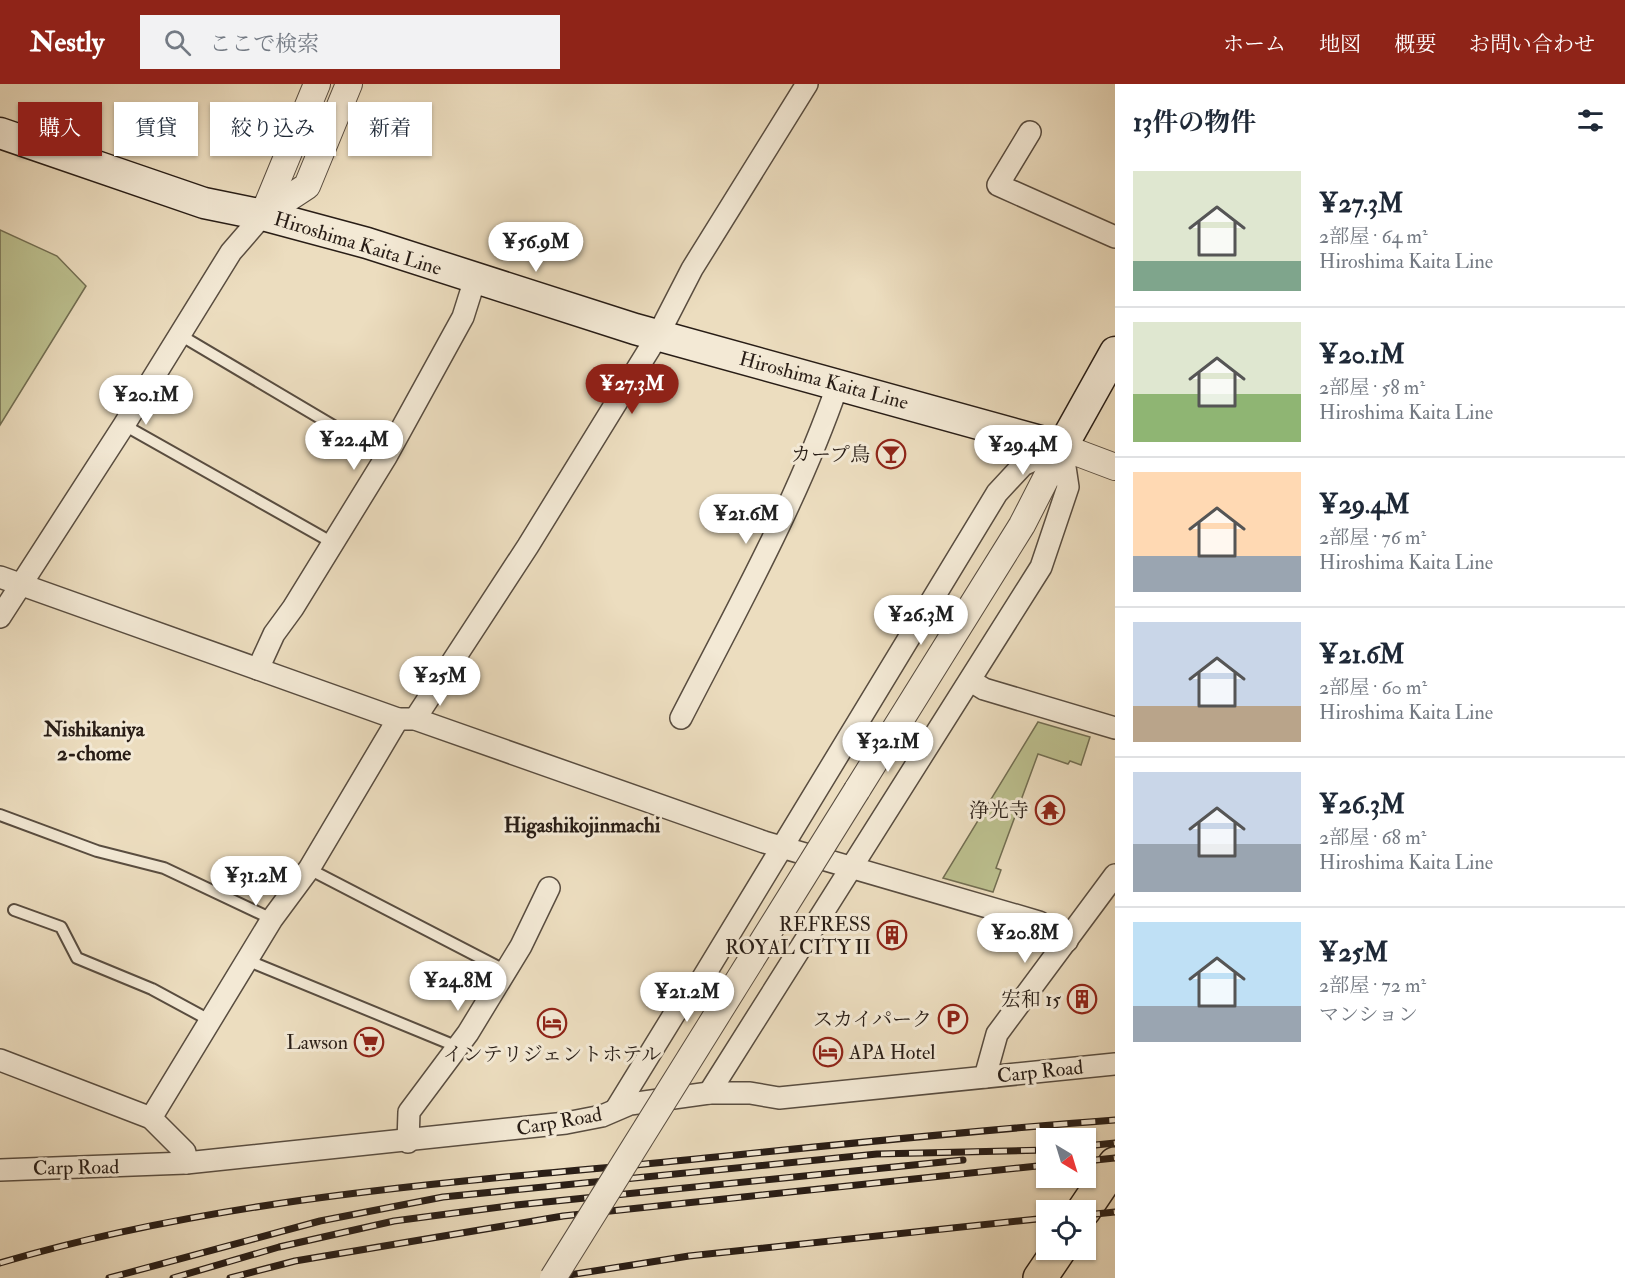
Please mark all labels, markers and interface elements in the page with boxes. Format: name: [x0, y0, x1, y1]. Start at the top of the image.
search box: [140, 15, 560, 69]
text: Nestly: [30, 25, 104, 60]
icon: search: [161, 26, 194, 59]
text: ここで検索: [209, 30, 319, 58]
text: ホーム: [1223, 31, 1286, 58]
text: 地図: [1319, 31, 1361, 58]
text: 概要: [1394, 31, 1436, 58]
text: お問い合わせ: [1469, 31, 1595, 58]
chip: 購入: [18, 102, 102, 156]
chip: 賃貸: [114, 102, 198, 156]
chip: 絞り込み: [210, 102, 336, 156]
chip: 新着: [348, 102, 432, 156]
icon: filters: [1574, 104, 1607, 137]
text: 13件の物件: [1133, 107, 1256, 139]
text: ¥27.3M: [1319, 188, 1403, 220]
icon: home: [1181, 195, 1253, 267]
street label: Hiroshima Kaita Line: [271, 206, 445, 281]
pin: ¥56.9M: [487, 222, 585, 273]
text: 2部屋 · 64 m²: [1319, 224, 1428, 249]
text: ¥56.9M: [502, 229, 570, 254]
text: Hiroshima Kaita Line: [1319, 249, 1493, 274]
text: ¥20.1M: [1319, 339, 1405, 371]
street label: Hiroshima Kaita Line: [737, 346, 911, 415]
icon: home: [1181, 346, 1253, 418]
pin: ¥27.3M: [583, 364, 681, 415]
text: ¥27.3M: [600, 371, 664, 396]
pin: ¥20.1M: [97, 375, 195, 426]
text: 2部屋 · 58 m²: [1319, 375, 1425, 400]
text: ¥20.1M: [113, 382, 179, 407]
text: Hiroshima Kaita Line: [1319, 400, 1493, 425]
pin: ¥22.4M: [305, 420, 403, 471]
pin: ¥29.4M: [974, 425, 1072, 476]
text: ¥22.4M: [319, 427, 389, 452]
text: ¥29.4M: [988, 432, 1058, 457]
bar icon: カープ鳥: [875, 438, 907, 470]
place label: カープ鳥: [791, 442, 870, 467]
text: ¥29.4M: [1319, 489, 1410, 521]
pin: ¥21.6M: [697, 494, 795, 545]
icon: home: [1181, 496, 1253, 568]
text: ¥21.6M: [713, 501, 779, 526]
text: 2部屋 · 76 m²: [1319, 525, 1426, 550]
text: Hiroshima Kaita Line: [1319, 550, 1493, 575]
pin: ¥26.3M: [872, 595, 970, 646]
text: ¥26.3M: [888, 602, 954, 627]
text: ¥21.6M: [1319, 639, 1404, 671]
icon: home: [1181, 646, 1253, 718]
pin: ¥25M: [404, 656, 476, 707]
text: ¥25M: [413, 663, 467, 688]
text: 2部屋 · 60 m²: [1319, 675, 1427, 700]
text: Hiroshima Kaita Line: [1319, 700, 1493, 725]
district label: Nishikaniya 2-chome: [43, 716, 146, 767]
pin: ¥32.1M: [839, 722, 937, 773]
text: ¥32.1M: [856, 729, 920, 754]
text: ¥26.3M: [1319, 789, 1405, 821]
temple icon: 浄光寺: [1034, 794, 1066, 826]
icon: home: [1181, 796, 1253, 868]
place label: 浄光寺: [969, 798, 1029, 823]
district label: Higashikojinmachi: [504, 812, 661, 839]
text: 2部屋 · 68 m²: [1319, 825, 1426, 850]
text: Hiroshima Kaita Line: [1319, 850, 1493, 875]
pin: ¥31.2M: [207, 856, 305, 907]
text: ¥31.2M: [224, 863, 288, 888]
place label: REFRESS ROYAL CITY II: [725, 912, 871, 960]
pin: ¥20.8M: [976, 913, 1074, 964]
building icon: REFRESS ROYAL CITY II: [876, 919, 908, 951]
text: ¥20.8M: [991, 920, 1059, 945]
text: ¥25M: [1319, 937, 1388, 969]
icon: home: [1181, 946, 1253, 1018]
pin: ¥24.8M: [409, 961, 507, 1012]
text: ¥24.8M: [424, 968, 493, 993]
pin: ¥21.2M: [638, 972, 736, 1023]
text: 2部屋 · 72 m²: [1319, 973, 1426, 998]
text: ¥21.2M: [654, 979, 720, 1004]
building icon: 宏和 15: [1066, 983, 1098, 1015]
place label: 宏和 15: [1001, 987, 1061, 1012]
text: マンション: [1319, 1002, 1418, 1027]
parking icon: スカイパーク: [937, 1003, 969, 1035]
hotel icon: インテリジェントホテル: [536, 1007, 568, 1039]
place label: スカイパーク: [813, 1007, 932, 1032]
supermarket icon: Lawson: [353, 1026, 385, 1058]
place label: Lawson: [286, 1030, 348, 1055]
hotel icon: APA Hotel: [812, 1036, 844, 1068]
place label: APA Hotel: [848, 1040, 935, 1065]
place label: インテリジェントホテル: [443, 1042, 661, 1067]
street label: Carp Road: [996, 1055, 1085, 1089]
street label: Carp Road: [514, 1102, 604, 1142]
north arrow: [1036, 1128, 1096, 1188]
map controls: [1036, 1128, 1096, 1260]
street label: Carp Road: [33, 1154, 120, 1182]
button: locate: [1036, 1200, 1096, 1260]

